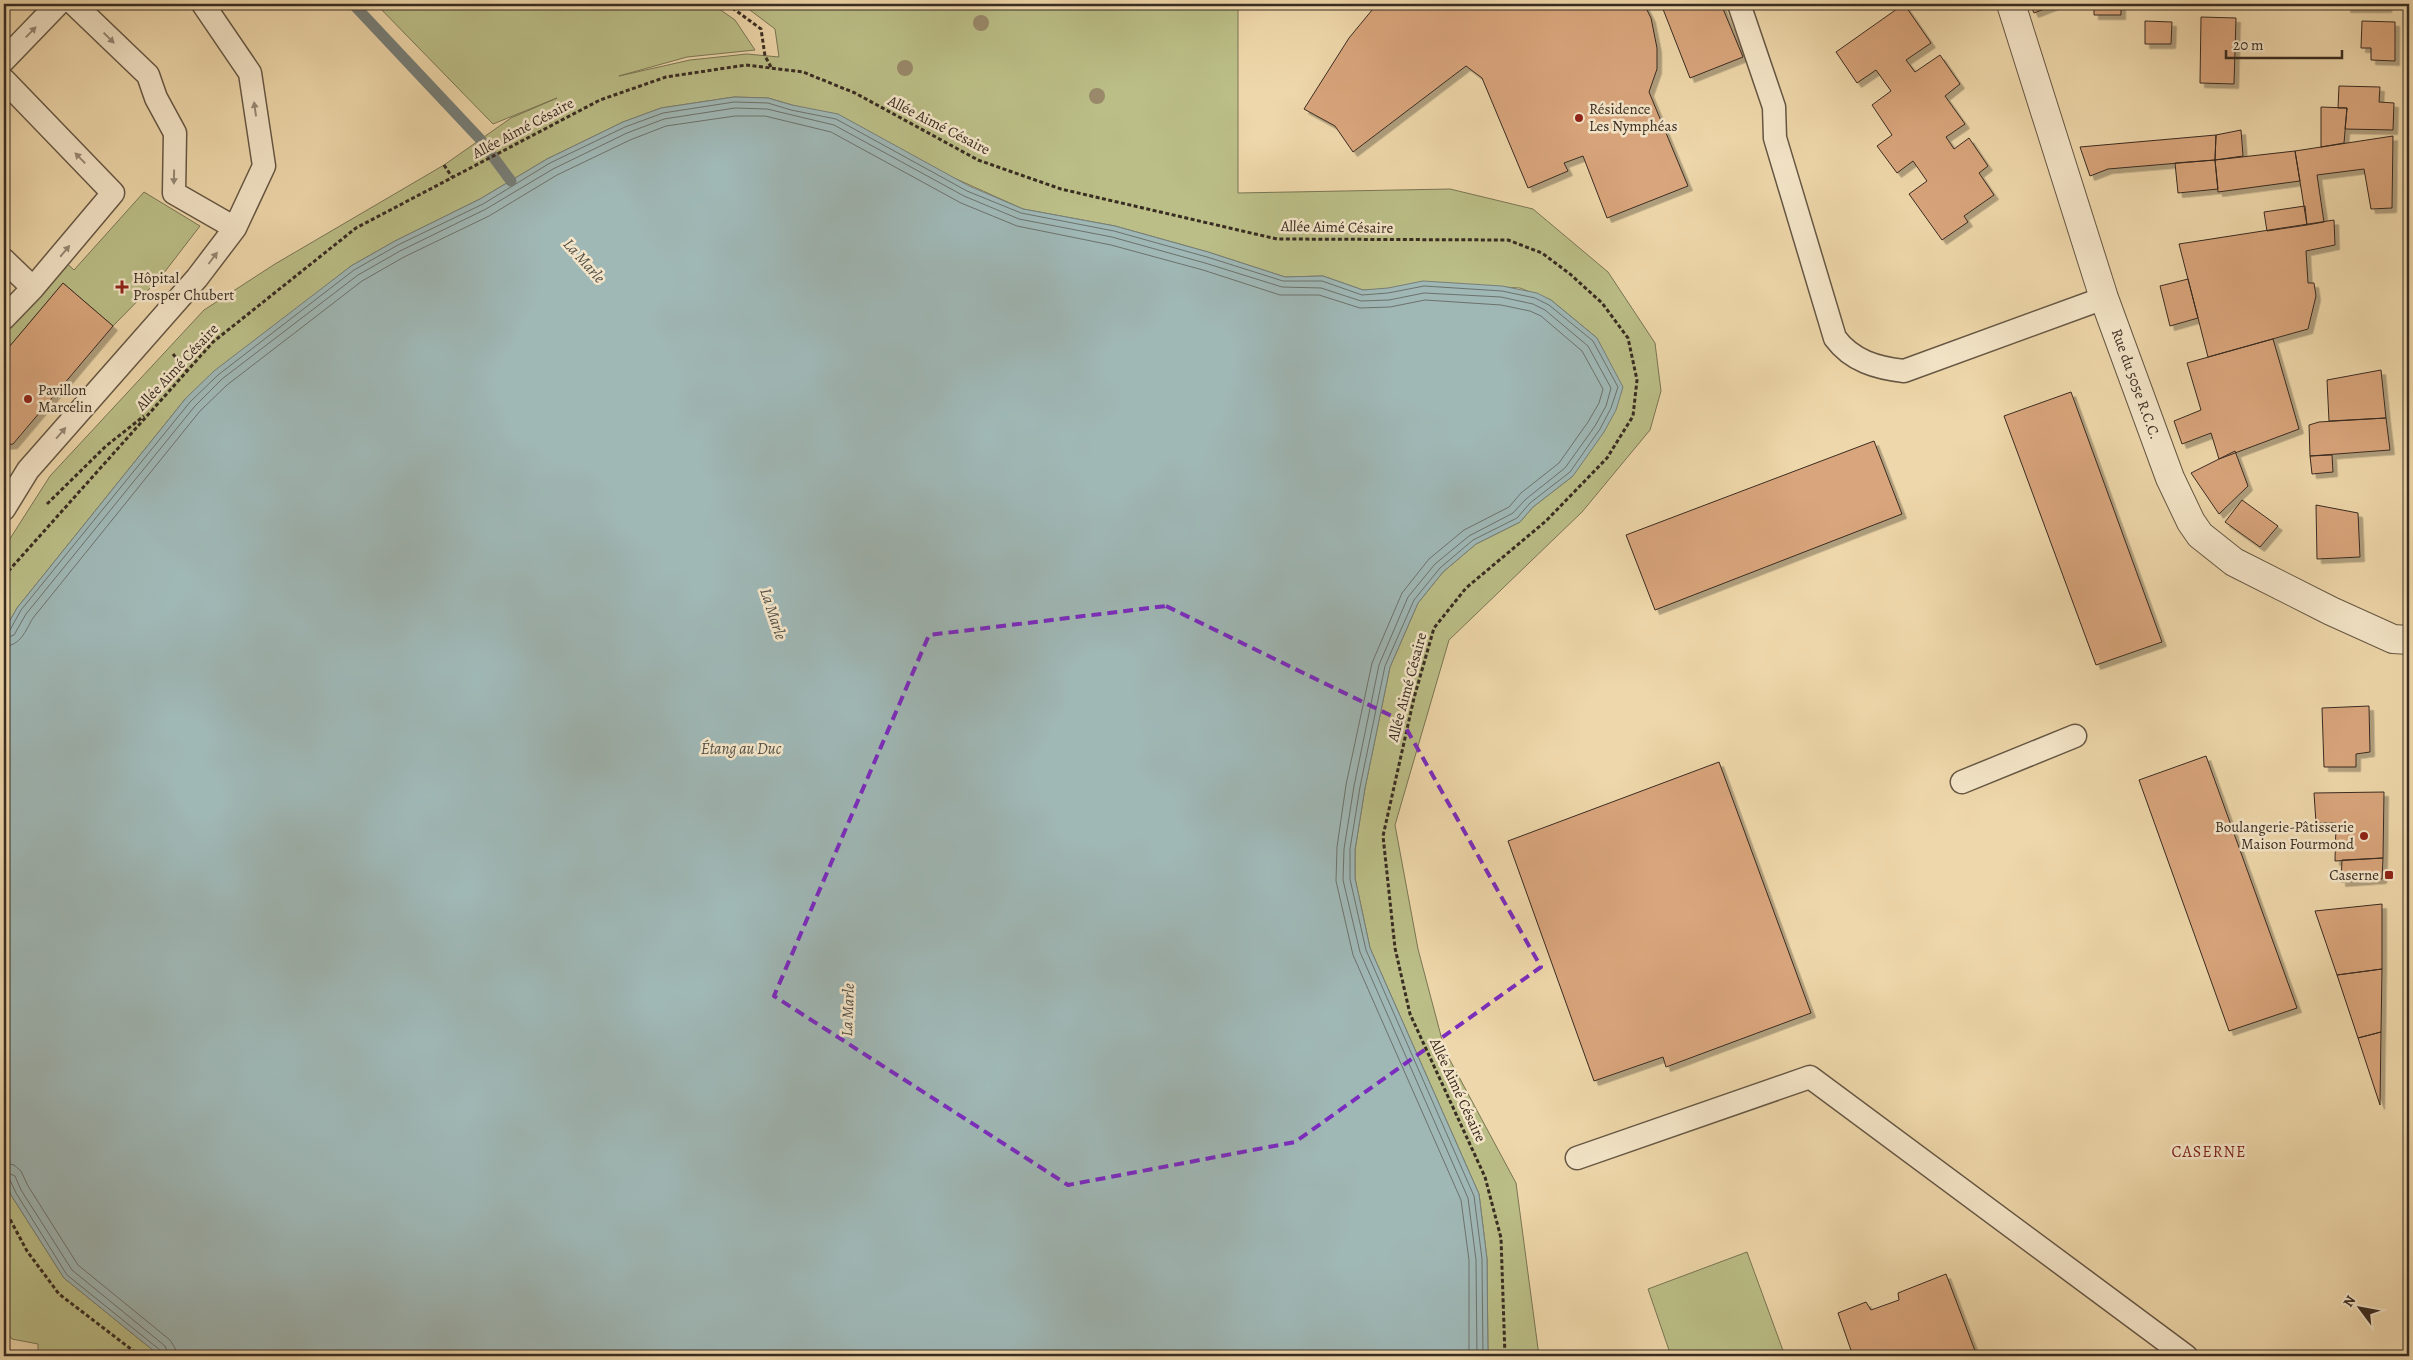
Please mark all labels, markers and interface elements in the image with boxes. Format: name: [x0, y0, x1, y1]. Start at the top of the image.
one-way arrow: [25, 26, 37, 38]
scale bar: [2226, 28, 2342, 60]
one-way arrow: [102, 31, 114, 43]
text: 20 m: [2233, 35, 2264, 55]
street label: Allée Aimé Césaire: [883, 90, 994, 160]
street label: Allée Aimé Césaire: [468, 93, 578, 164]
place label: Résidence Les Nymphéas: [1589, 99, 1678, 136]
one-way arrow: [251, 101, 259, 117]
marker: Résidence Les Nymphéas: [1573, 112, 1585, 124]
one-way arrow: [74, 152, 86, 164]
one-way arrow: [170, 170, 178, 186]
street label: Allée Aimé Césaire: [1280, 216, 1394, 238]
water label: La Marle: [558, 234, 610, 288]
one-way arrow: [59, 244, 70, 257]
one-way arrow: [208, 251, 218, 265]
place label: Hôpital Prosper Chubert: [133, 268, 234, 305]
marker: Hôpital Prosper Chubert: [115, 280, 129, 294]
street label: Allée Aimé Césaire: [131, 319, 223, 416]
street label: Rue du 505e R.C.C.: [2107, 326, 2165, 442]
place label: Pavillon Marcelin: [38, 380, 92, 417]
marker: Pavillon Marcelin: [22, 393, 34, 405]
one-way arrow: [55, 427, 66, 440]
water label: La Marle: [754, 585, 792, 643]
street label: Allée Aimé Césaire: [1383, 630, 1431, 745]
water label: Étang au Duc: [701, 738, 782, 760]
place label: Boulangerie-Pâtisserie Maison Fourmond: [2215, 817, 2355, 854]
marker: Boulangerie-Pâtisserie Maison Fourmond: [2358, 830, 2370, 842]
place label: Caserne: [2329, 865, 2379, 885]
marker: Caserne: [2383, 869, 2395, 881]
water label: La Marle: [836, 983, 860, 1037]
street label: Allée Aimé Césaire: [1425, 1034, 1491, 1145]
district label: CASERNE: [2171, 1141, 2247, 1163]
north arrow: [2336, 1282, 2386, 1332]
text: N: [2339, 1292, 2360, 1311]

